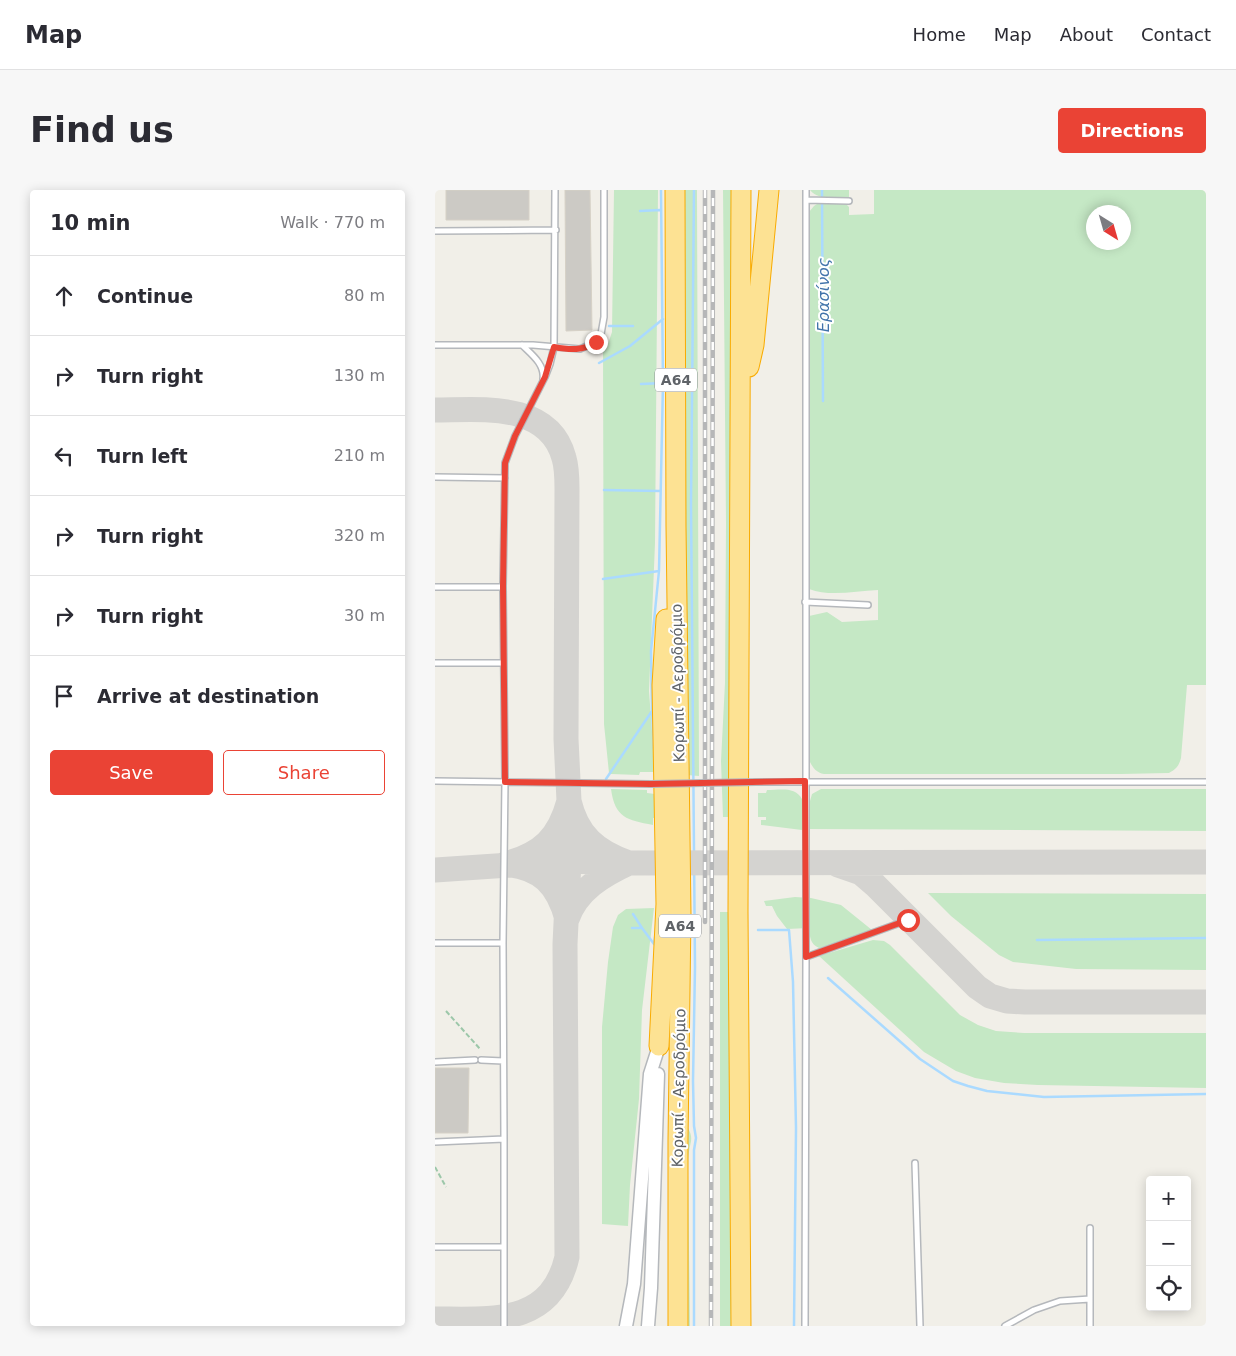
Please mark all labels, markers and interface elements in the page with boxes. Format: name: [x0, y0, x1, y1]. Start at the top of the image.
text: Map: [25, 21, 82, 49]
text: Home: [913, 24, 966, 45]
text: Map: [994, 24, 1032, 45]
text: About: [1060, 24, 1113, 45]
text: Contact: [1141, 24, 1211, 45]
button: Directions: [1058, 108, 1206, 153]
text: Find us: [30, 110, 174, 150]
north arrow: [1086, 205, 1131, 250]
text: 10 min: [50, 211, 131, 235]
text: Walk · 770 m: [280, 213, 385, 232]
water label: Ερασίνος: [814, 258, 833, 332]
icon: ahead: [50, 282, 78, 310]
text: Continue: [97, 285, 193, 307]
text: 80 m: [344, 286, 385, 305]
route end: [585, 331, 608, 354]
icon: right: [50, 362, 78, 390]
text: Turn right: [97, 365, 203, 387]
text: 130 m: [334, 366, 385, 385]
road number: Α64: [655, 368, 697, 392]
icon: left: [50, 442, 78, 470]
text: Turn left: [97, 445, 188, 467]
text: 210 m: [334, 446, 385, 465]
icon: right: [50, 522, 78, 550]
text: Turn right: [97, 525, 203, 547]
text: 320 m: [334, 526, 385, 545]
icon: right: [50, 602, 78, 630]
street label: Κορωπί - Αεροδρόμιο: [668, 603, 688, 763]
text: Turn right: [97, 605, 203, 627]
text: 30 m: [344, 606, 385, 625]
icon: arrive: [50, 682, 78, 710]
text: Arrive at destination: [97, 685, 319, 707]
button: Save: [50, 750, 213, 795]
button: Share: [223, 750, 385, 795]
route start: [897, 909, 920, 932]
road number: Α64: [659, 914, 701, 938]
street label: Κορωπί - Αεροδρόμιο: [669, 1008, 689, 1168]
map controls: [1146, 1176, 1191, 1311]
button: +: [1146, 1176, 1191, 1221]
button: −: [1146, 1221, 1191, 1266]
button: locate: [1146, 1266, 1191, 1311]

